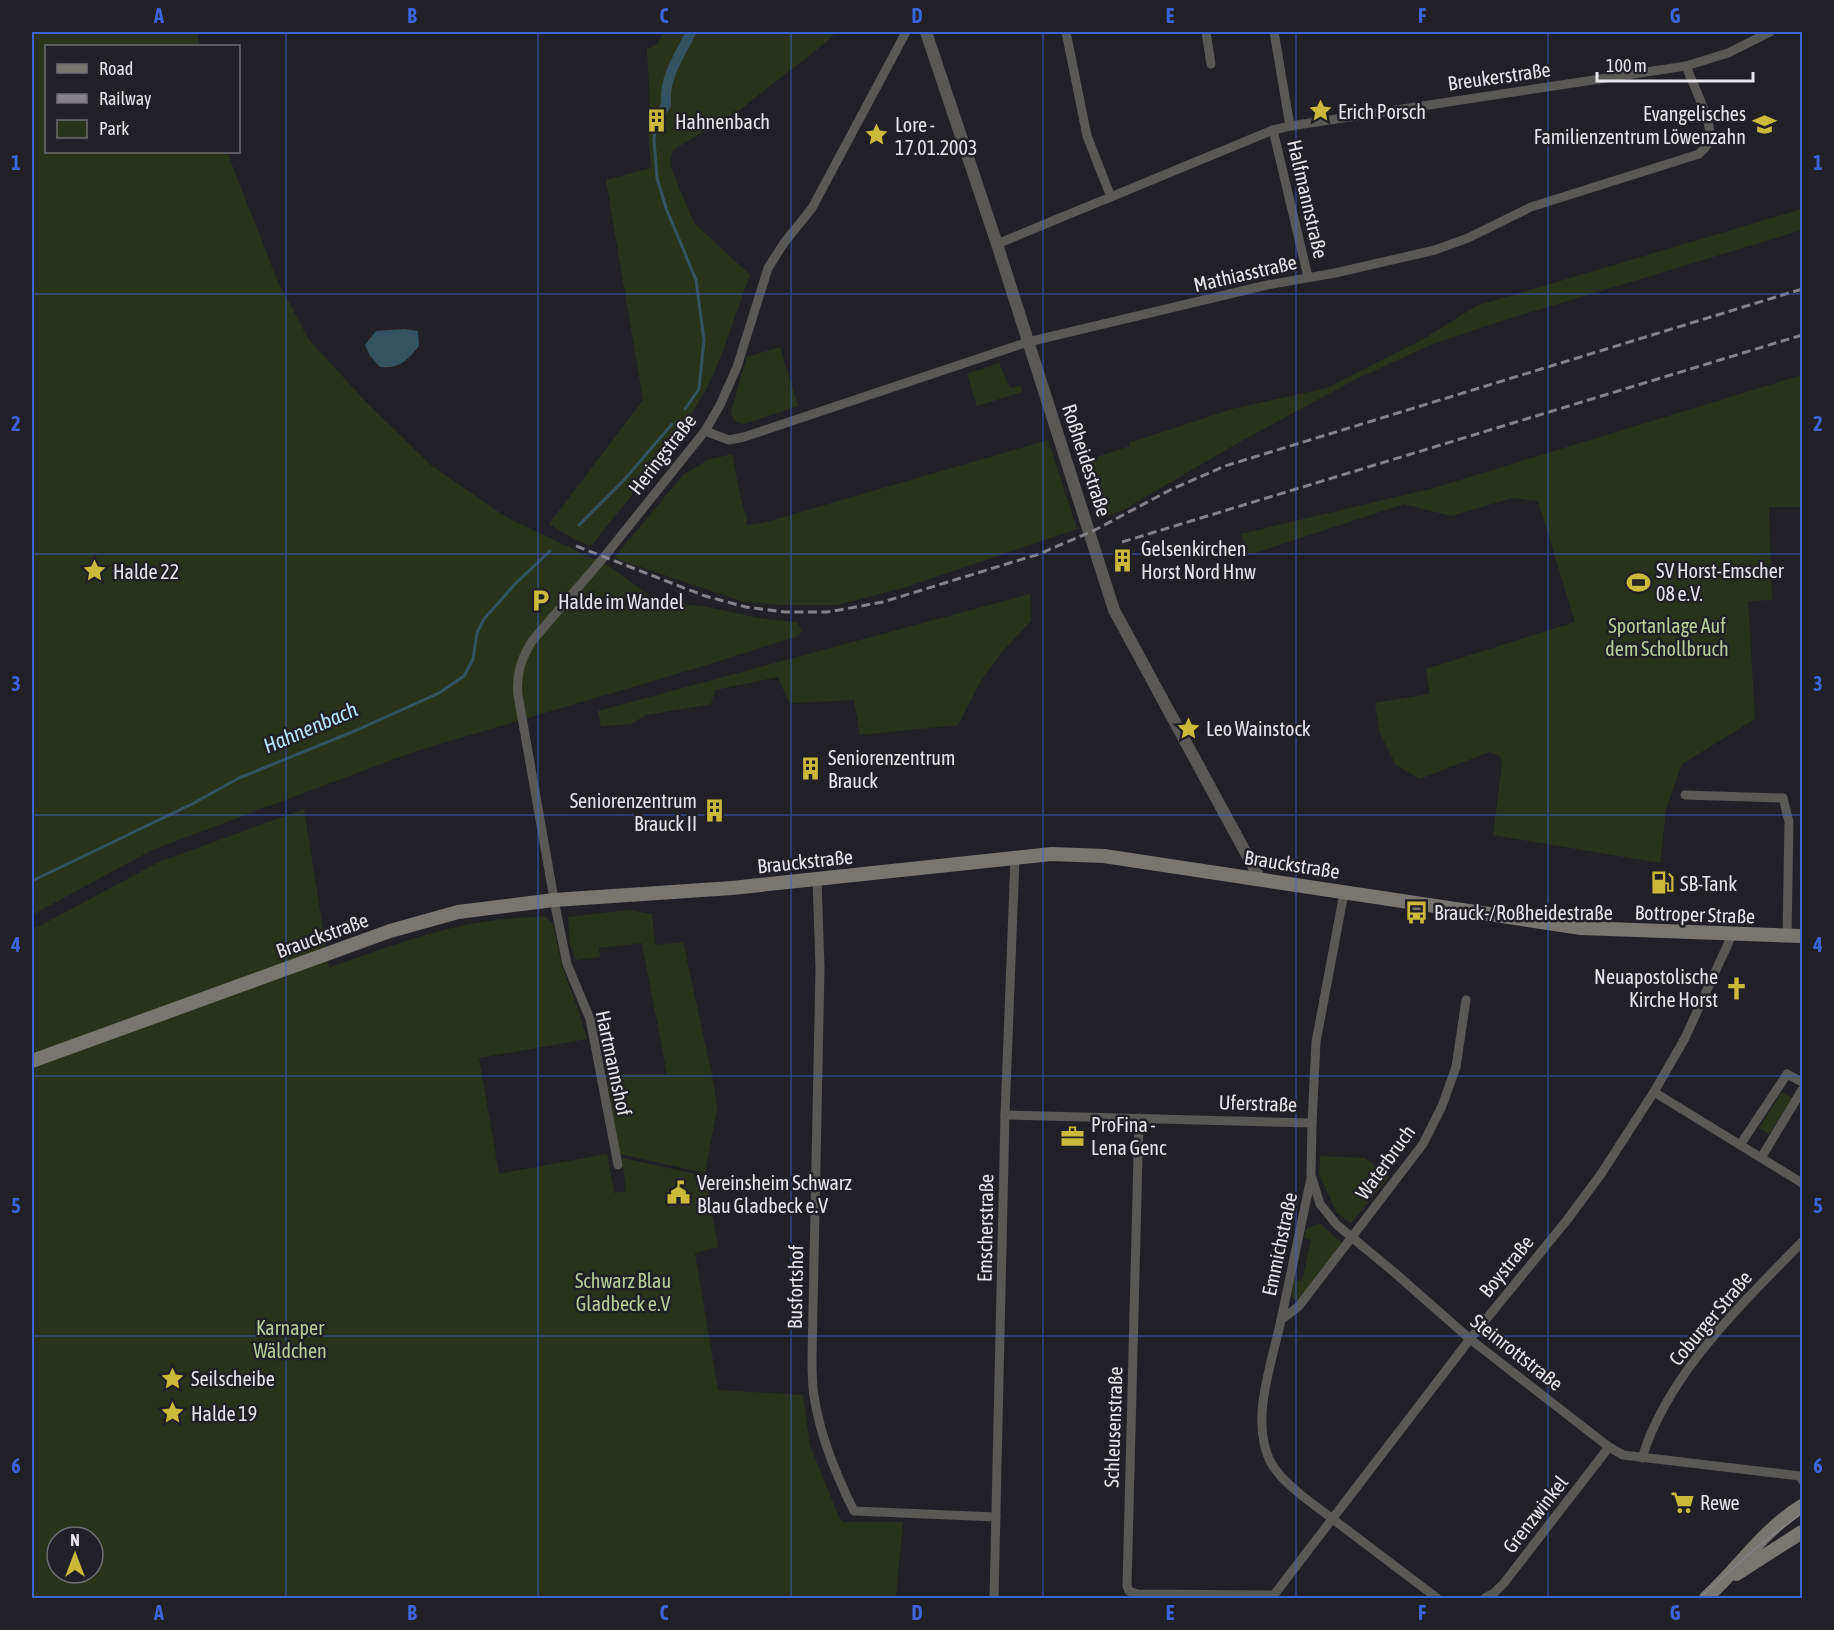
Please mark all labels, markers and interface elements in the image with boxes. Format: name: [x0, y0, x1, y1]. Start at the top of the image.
text: A: [153, 4, 164, 27]
text: B: [407, 4, 417, 27]
text: C: [660, 4, 669, 27]
text: D: [911, 4, 923, 27]
text: E: [1166, 4, 1175, 27]
text: F: [1418, 4, 1426, 27]
text: G: [1670, 4, 1681, 27]
legend: [45, 45, 240, 153]
scale bar: [1597, 45, 1753, 83]
text: 100 m: [1606, 55, 1647, 76]
street label: Breukerstraße: [1446, 57, 1552, 95]
text: Road: [99, 58, 133, 79]
text: Railway: [99, 88, 151, 109]
place icon: Erich Porsch: [1307, 98, 1333, 124]
place label: Erich Porsch: [1338, 100, 1426, 123]
place label: Evangelisches Familienzentrum Löwenzahn: [1534, 102, 1746, 148]
building icon: Hahnenbach: [644, 108, 670, 134]
place label: Hahnenbach: [675, 110, 770, 133]
school or university icon: Evangelisches Familienzentrum Löwenzahn: [1751, 112, 1777, 138]
place label: Lore - 17.01.2003: [895, 113, 977, 159]
text: Park: [99, 118, 129, 139]
place icon: Lore - 17.01.2003: [864, 122, 890, 148]
street label: Halfmannstraße: [1283, 137, 1333, 261]
text: 1: [11, 151, 21, 174]
text: 1: [1813, 151, 1823, 174]
street label: Mathiasstraße: [1191, 250, 1299, 296]
street label: Roßheidestraße: [1058, 401, 1116, 519]
street label: Heringstraße: [624, 409, 700, 499]
text: 2: [11, 412, 21, 435]
text: 2: [1813, 412, 1823, 435]
place label: Gelsenkirchen Horst Nord Hnw: [1141, 537, 1256, 583]
building icon: Gelsenkirchen Horst Nord Hnw: [1110, 547, 1136, 573]
place icon: Halde 22: [82, 558, 108, 584]
place label: SV Horst-Emscher 08 e.V.: [1656, 559, 1785, 605]
place label: Halde 22: [113, 560, 179, 583]
sports icon: SV Horst-Emscher 08 e.V.: [1625, 569, 1651, 595]
parking icon: Halde im Wandel: [527, 588, 553, 614]
place label: Halde im Wandel: [558, 590, 685, 613]
park label: Sportanlage Auf dem Schollbruch: [1605, 614, 1729, 660]
text: 3: [11, 672, 21, 695]
text: 3: [1813, 672, 1823, 695]
water label: Hahnenbach: [259, 696, 361, 758]
place icon: Leo Wainstock: [1175, 715, 1201, 741]
place label: Leo Wainstock: [1206, 717, 1311, 740]
place label: Seniorenzentrum Brauck: [828, 746, 955, 792]
building icon: Seniorenzentrum Brauck: [797, 756, 823, 782]
place label: Seniorenzentrum Brauck II: [570, 789, 697, 835]
building icon: Seniorenzentrum Brauck II: [702, 798, 728, 824]
street label: Brauckstraße: [756, 845, 854, 877]
street label: Brauckstraße: [1243, 845, 1341, 883]
fuel station icon: SB-Tank: [1649, 870, 1675, 896]
place label: SB-Tank: [1680, 872, 1737, 895]
bus stop icon: Brauck-/Roßheidestraße: [1403, 899, 1429, 925]
street label: Bottroper Straße: [1634, 900, 1756, 928]
place label: Brauck-/Roßheidestraße: [1434, 901, 1613, 924]
street label: Brauckstraße: [273, 908, 371, 962]
text: 4: [10, 933, 21, 956]
text: 4: [1812, 933, 1823, 956]
place label: Neuapostolische Kirche Horst: [1594, 965, 1718, 1011]
church icon: Neuapostolische Kirche Horst: [1723, 975, 1749, 1001]
street label: Hartmannshof: [592, 1008, 636, 1118]
street label: Uferstraße: [1218, 1090, 1298, 1116]
place label: ProFina - Lena Genc: [1091, 1113, 1167, 1159]
street label: Waterbruch: [1350, 1120, 1420, 1204]
office icon: ProFina - Lena Genc: [1060, 1123, 1086, 1149]
place label: Vereinsheim Schwarz Blau Gladbeck e.V: [697, 1171, 852, 1217]
street label: Emscherstraße: [973, 1174, 997, 1282]
public building icon: Vereinsheim Schwarz Blau Gladbeck e.V: [666, 1180, 692, 1206]
street label: Emmichstraße: [1257, 1190, 1301, 1298]
text: 5: [11, 1194, 21, 1217]
text: 5: [1813, 1194, 1823, 1217]
street label: Boystraße: [1474, 1230, 1538, 1302]
street label: Busfortshof: [783, 1244, 807, 1329]
street label: Coburger Straße: [1664, 1266, 1756, 1370]
park label: Schwarz Blau Gladbeck e.V: [575, 1269, 671, 1315]
street label: Steinrottstraße: [1466, 1309, 1568, 1395]
park label: Karnaper Wäldchen: [253, 1316, 327, 1362]
place icon: Seilscheibe: [160, 1365, 186, 1391]
street label: Schleusenstraße: [1099, 1366, 1127, 1488]
place label: Seilscheibe: [191, 1367, 275, 1390]
place icon: Halde 19: [160, 1400, 186, 1426]
place label: Halde 19: [191, 1402, 257, 1425]
text: 6: [11, 1454, 21, 1477]
text: 6: [1813, 1454, 1823, 1477]
street label: Grenzwinkel: [1498, 1470, 1573, 1557]
supermarket icon: Rewe: [1669, 1489, 1695, 1515]
place label: Rewe: [1700, 1491, 1740, 1514]
north arrow: [45, 1525, 105, 1585]
text: N: [70, 1531, 80, 1549]
text: A: [153, 1601, 164, 1624]
text: B: [407, 1601, 417, 1624]
text: C: [660, 1601, 669, 1624]
text: D: [911, 1601, 923, 1624]
text: E: [1166, 1601, 1175, 1624]
text: F: [1418, 1601, 1426, 1624]
text: G: [1670, 1601, 1681, 1624]

